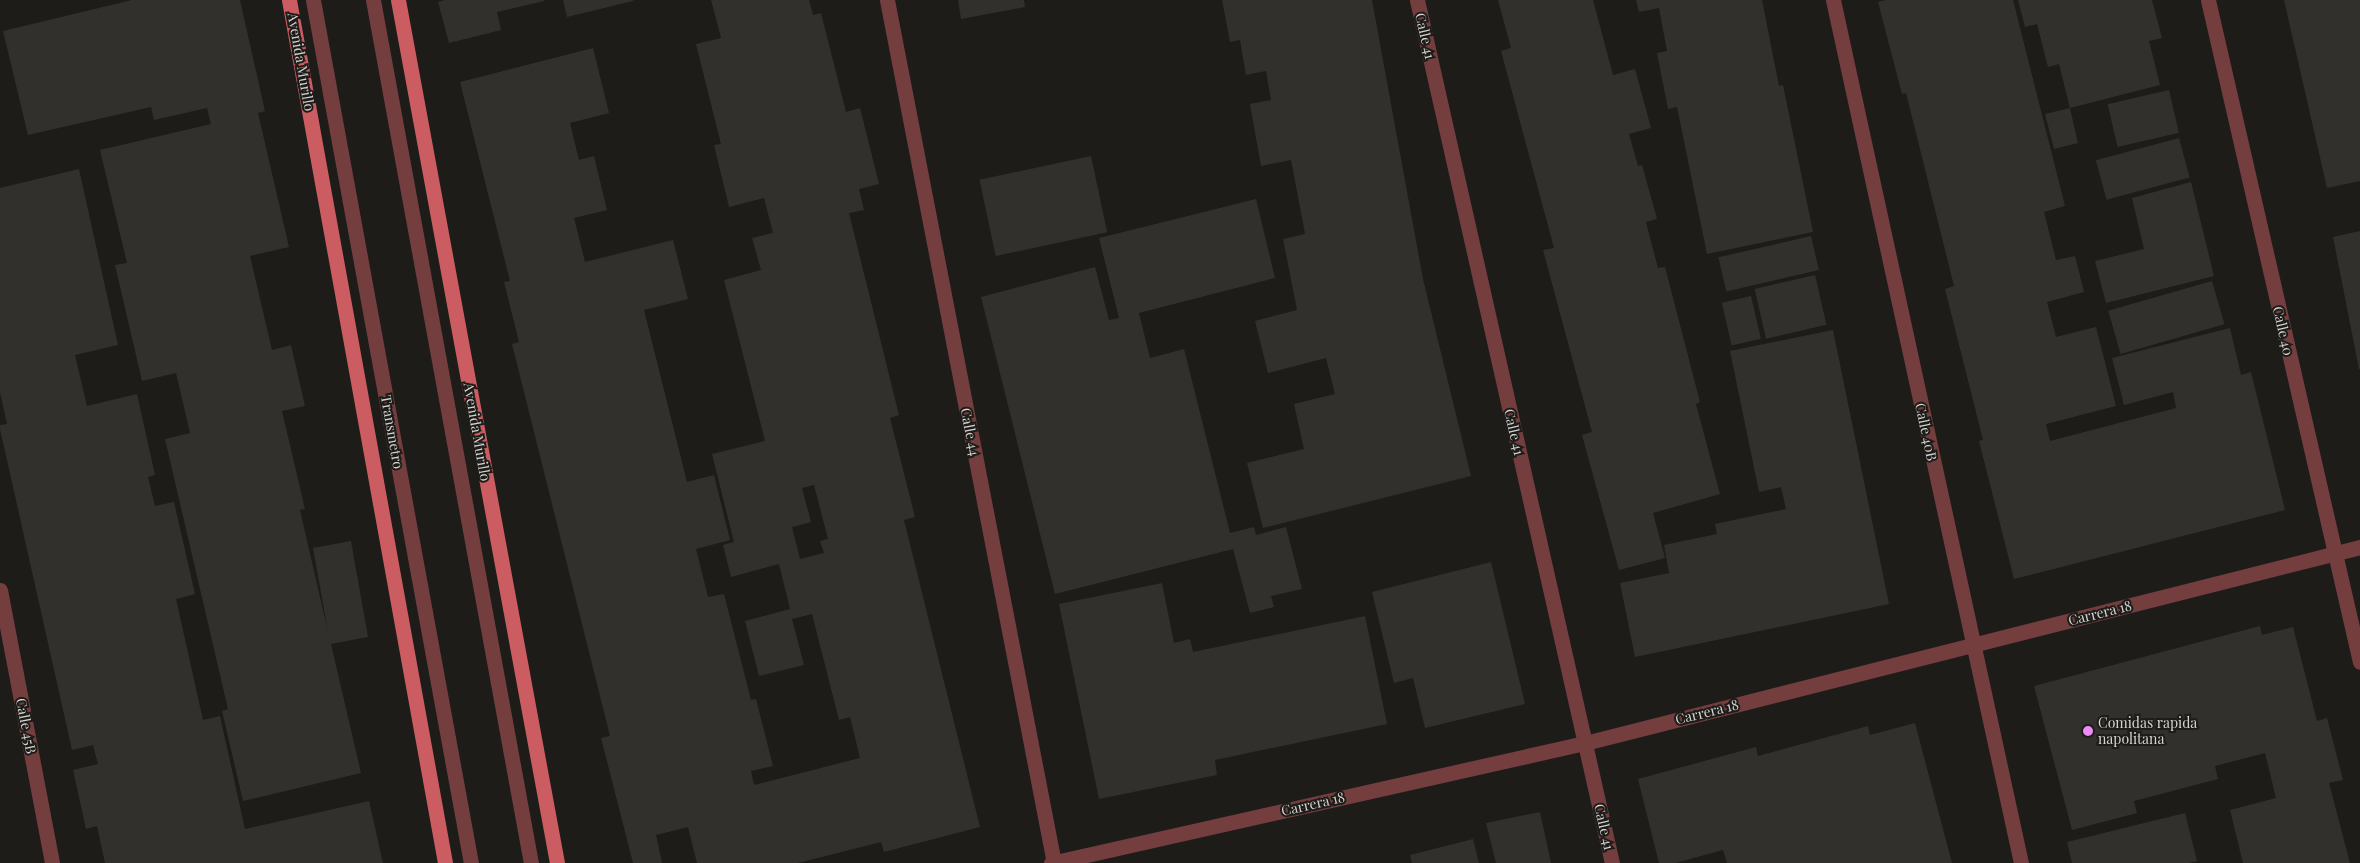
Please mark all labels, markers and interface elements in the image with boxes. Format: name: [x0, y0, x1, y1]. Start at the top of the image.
street label: Avenida Murillo: [284, 11, 318, 113]
street label: Calle 41: [1412, 11, 1438, 61]
street label: Calle 40: [2269, 305, 2297, 357]
street label: Avenida Murillo: [460, 381, 494, 483]
street label: Transmetro: [377, 394, 407, 470]
street label: Calle 40B: [1912, 401, 1940, 463]
street label: Calle 44: [957, 406, 983, 458]
street label: Calle 41: [1501, 407, 1527, 457]
street label: Carrera 18: [2066, 597, 2134, 629]
street label: Carrera 18: [1673, 696, 1741, 728]
street label: Calle 45B: [12, 697, 40, 755]
place label: Comidas rapida napolitana: [2098, 715, 2197, 748]
marker: Comidas rapida napolitana: [2082, 725, 2094, 737]
street label: Carrera 18: [1279, 789, 1347, 819]
street label: Calle 41: [1591, 802, 1617, 852]

